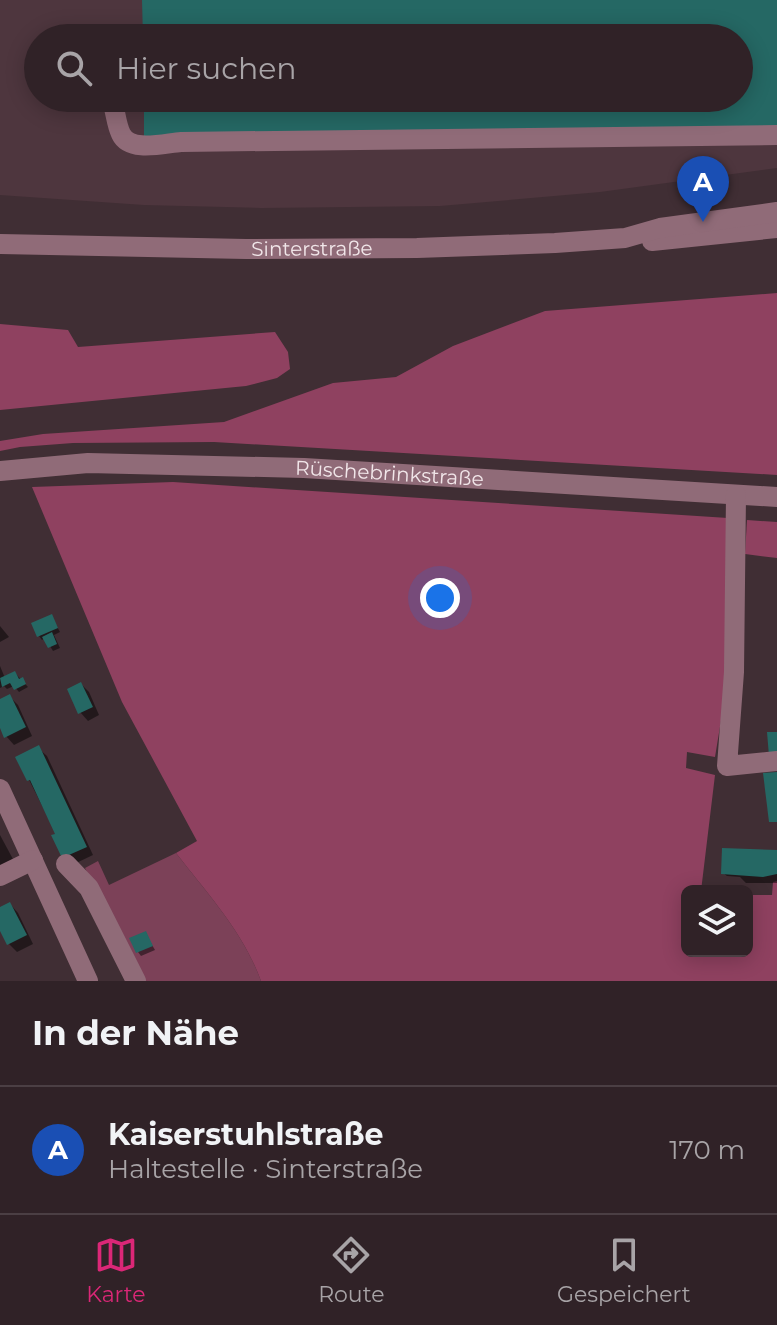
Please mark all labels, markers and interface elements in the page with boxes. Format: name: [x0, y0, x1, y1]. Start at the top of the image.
search box: [24, 24, 753, 112]
icon: search: [52, 46, 96, 90]
text: Hier suchen: [116, 50, 297, 87]
pin: A: [677, 156, 729, 222]
street label: Sinterstraße: [251, 236, 373, 261]
street label: Rüschebrinkstraße: [295, 456, 484, 491]
your location: [420, 578, 460, 618]
map controls: [681, 885, 753, 957]
button: layers: [681, 885, 753, 957]
text: In der Nähe: [32, 1012, 239, 1054]
text: Kaiserstuhlstraße: [108, 1116, 384, 1153]
text: A: [48, 1134, 68, 1166]
text: 170 m: [669, 1134, 745, 1166]
text: Haltestelle · Sinterstraße: [108, 1153, 423, 1185]
tab: Karte: [86, 1233, 146, 1308]
tab: Route: [318, 1233, 384, 1308]
tab: Gespeichert: [557, 1233, 691, 1308]

